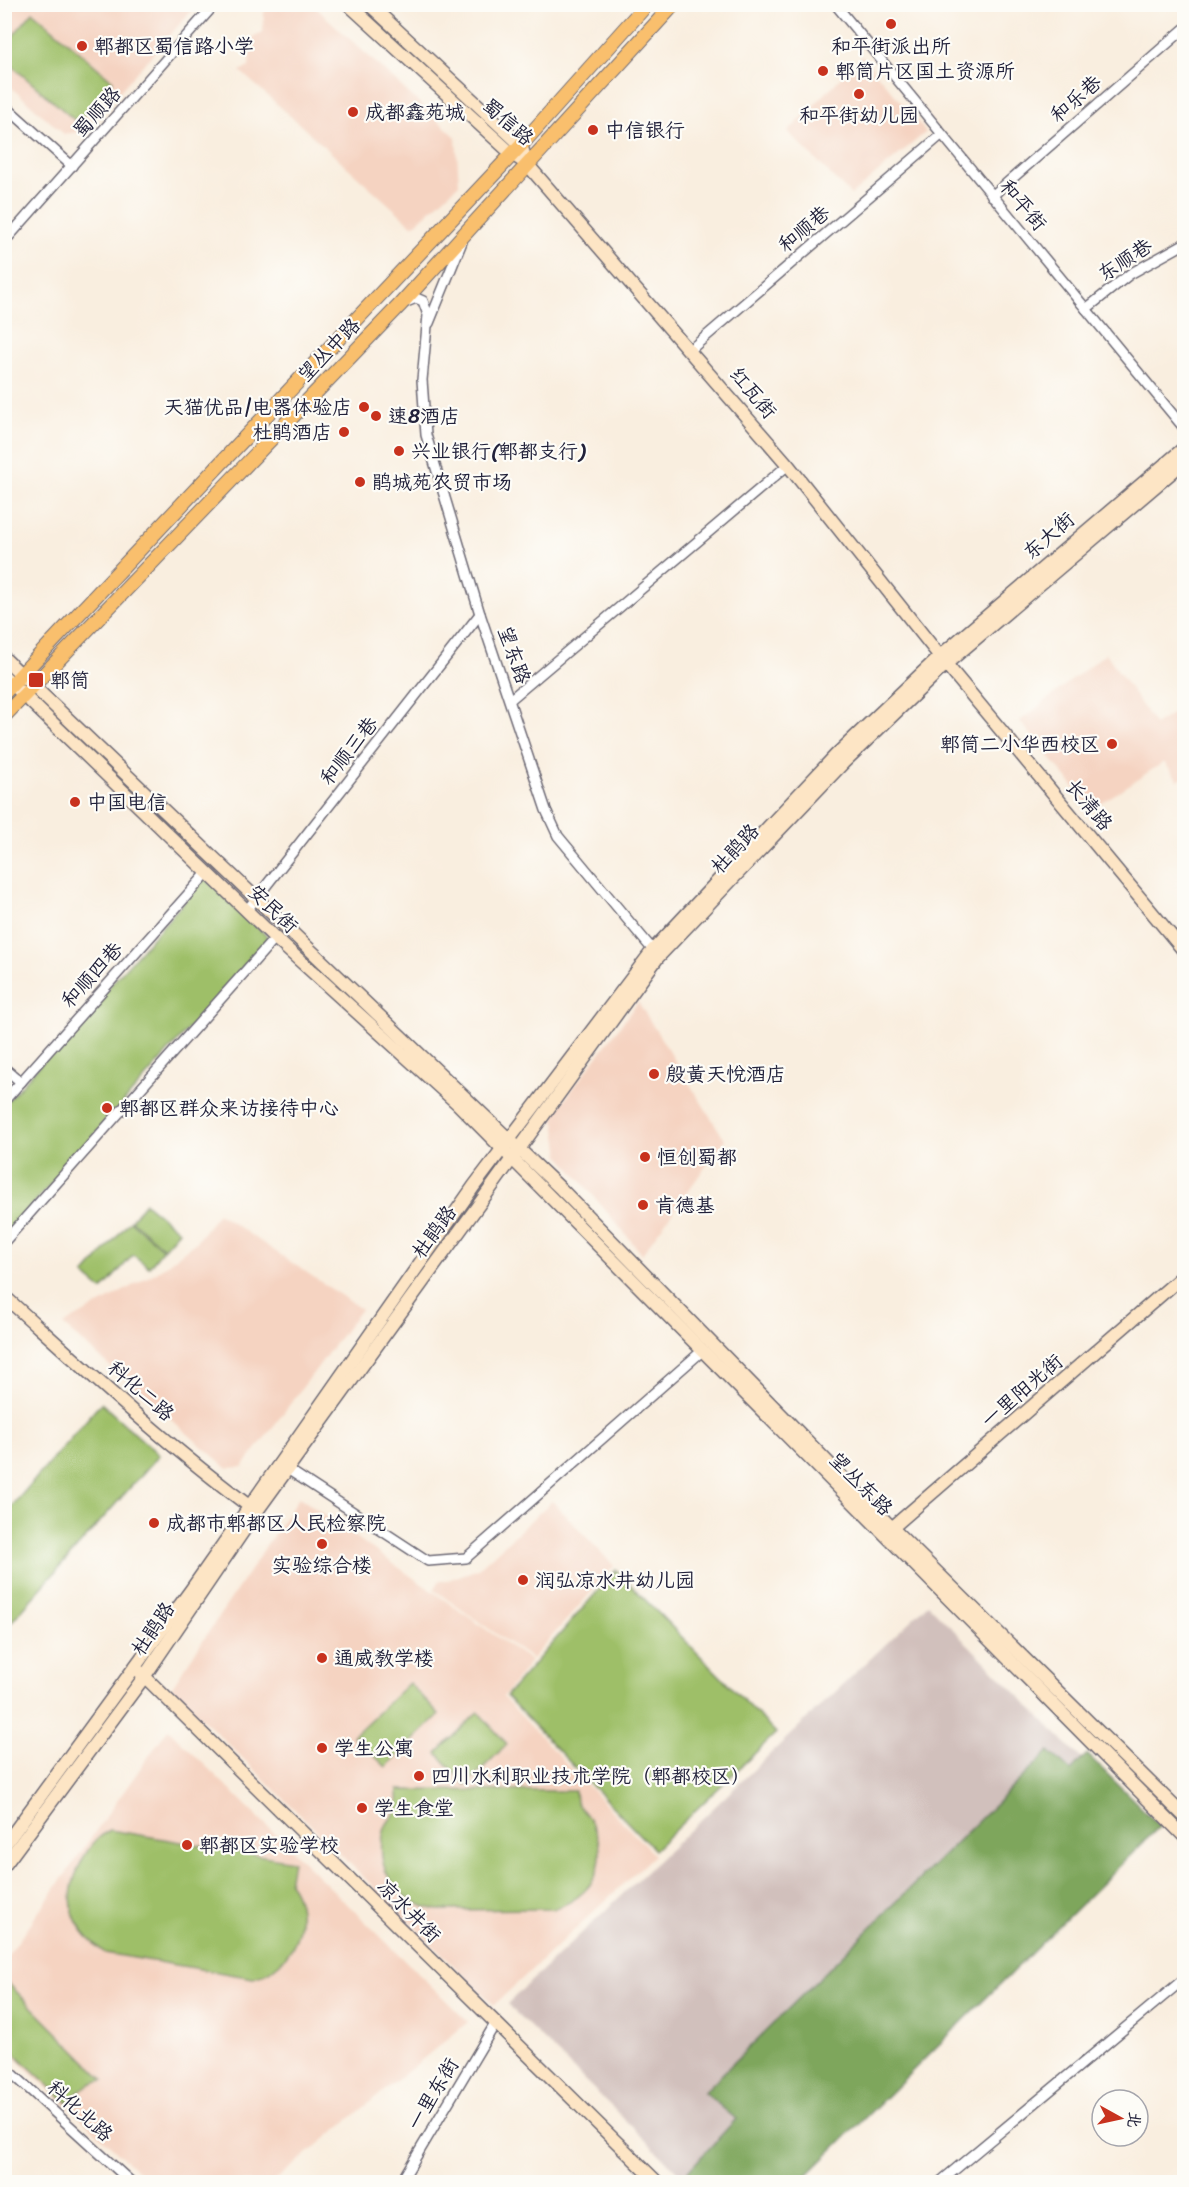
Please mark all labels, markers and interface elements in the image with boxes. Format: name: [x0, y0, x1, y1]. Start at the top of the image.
marker: 和平街派出所: [884, 17, 898, 31]
place label: 郫都区蜀信路小学: [94, 29, 254, 64]
place label: 和平街派出所: [831, 29, 951, 64]
marker: 郫都区蜀信路小学: [75, 39, 89, 53]
place label: 郫筒片区国土资源所: [835, 54, 1015, 89]
marker: 郫筒片区国土资源所: [816, 64, 830, 78]
street label: 和乐巷: [1042, 65, 1111, 132]
street label: 蜀顺路: [64, 77, 131, 146]
marker: 和平街幼儿园: [852, 87, 866, 101]
street label: 蜀信路: [474, 89, 543, 156]
place label: 成都鑫苑城: [365, 95, 465, 130]
place label: 和平街幼儿园: [799, 98, 919, 133]
marker: 成都鑫苑城: [346, 105, 360, 119]
place label: 中信银行: [605, 113, 685, 148]
marker: 中信银行: [586, 123, 600, 137]
street label: 和平街: [990, 171, 1056, 239]
street label: 和顺巷: [770, 196, 839, 262]
street label: 东顺巷: [1090, 228, 1161, 291]
street label: 望丛中路: [289, 308, 370, 391]
street label: 红瓦街: [720, 359, 786, 427]
place label: 天猫优品|电器体验店: [163, 390, 352, 425]
place label: 速8酒店: [388, 399, 460, 434]
marker: 天猫优品|电器体验店: [357, 400, 371, 414]
marker: 速8酒店: [369, 409, 383, 423]
place label: 杜鹃酒店: [252, 415, 332, 450]
marker: 杜鹃酒店: [337, 425, 351, 439]
place label: 兴业银行(郫都支行): [411, 434, 586, 469]
marker: 兴业银行(郫都支行): [392, 444, 406, 458]
place label: 鹃城苑农贸市场: [372, 465, 512, 500]
marker: 鹃城苑农贸市场: [353, 475, 367, 489]
street label: 东大街: [1015, 503, 1083, 569]
street label: 望东路: [487, 621, 541, 690]
place label: 郫筒: [50, 663, 90, 698]
marker: 郫筒: [27, 671, 45, 689]
street label: 和顺三巷: [311, 708, 388, 793]
place label: 郫筒二小华西校区: [940, 727, 1100, 762]
marker: 郫筒二小华西校区: [1105, 737, 1119, 751]
street label: 长清路: [1056, 771, 1122, 840]
place label: 中国电信: [87, 785, 167, 820]
marker: 中国电信: [68, 795, 82, 809]
street label: 杜鹃路: [702, 814, 769, 883]
street label: 安民街: [239, 876, 307, 942]
street label: 和顺四巷: [52, 933, 132, 1016]
place label: 殷黄天悦酒店: [666, 1057, 786, 1092]
marker: 殷黄天悦酒店: [647, 1067, 661, 1081]
place label: 郫都区群众来访接待中心: [119, 1091, 339, 1126]
marker: 郫都区群众来访接待中心: [100, 1101, 114, 1115]
place label: 恒创蜀都: [657, 1140, 737, 1175]
marker: 恒创蜀都: [638, 1150, 652, 1164]
place label: 肯德基: [655, 1188, 715, 1223]
street label: 杜鹃路: [402, 1197, 466, 1267]
marker: 肯德基: [636, 1198, 650, 1212]
street label: 一里阳光街: [973, 1345, 1071, 1437]
street label: 科化二路: [99, 1352, 183, 1431]
street label: 望丛东路: [820, 1443, 902, 1525]
place label: 成都市郫都区人民检察院: [166, 1506, 386, 1541]
marker: 成都市郫都区人民检察院: [147, 1516, 161, 1530]
marker: 实验综合楼: [315, 1537, 329, 1551]
place label: 实验综合楼: [272, 1548, 372, 1583]
place label: 润弘凉水井幼儿园: [535, 1563, 695, 1598]
marker: 润弘凉水井幼儿园: [516, 1573, 530, 1587]
street label: 杜鹃路: [122, 1594, 185, 1664]
place label: 通威教学楼: [334, 1641, 434, 1676]
marker: 通威教学楼: [315, 1651, 329, 1665]
place label: 学生公寓: [334, 1731, 414, 1766]
marker: 学生公寓: [315, 1741, 329, 1755]
place label: 四川水利职业技术学院（郫都校区）: [431, 1759, 751, 1794]
marker: 四川水利职业技术学院（郫都校区）: [412, 1769, 426, 1783]
place label: 学生食堂: [374, 1791, 454, 1826]
marker: 学生食堂: [355, 1801, 369, 1815]
place label: 郫都区实验学校: [199, 1828, 339, 1863]
marker: 郫都区实验学校: [180, 1838, 194, 1852]
street label: 凉水井街: [368, 1870, 450, 1952]
street label: 一里东街: [397, 2051, 469, 2137]
street label: 科化北路: [39, 2071, 122, 2151]
north arrow: [1090, 2088, 1150, 2148]
text: 北: [1119, 2110, 1150, 2130]

